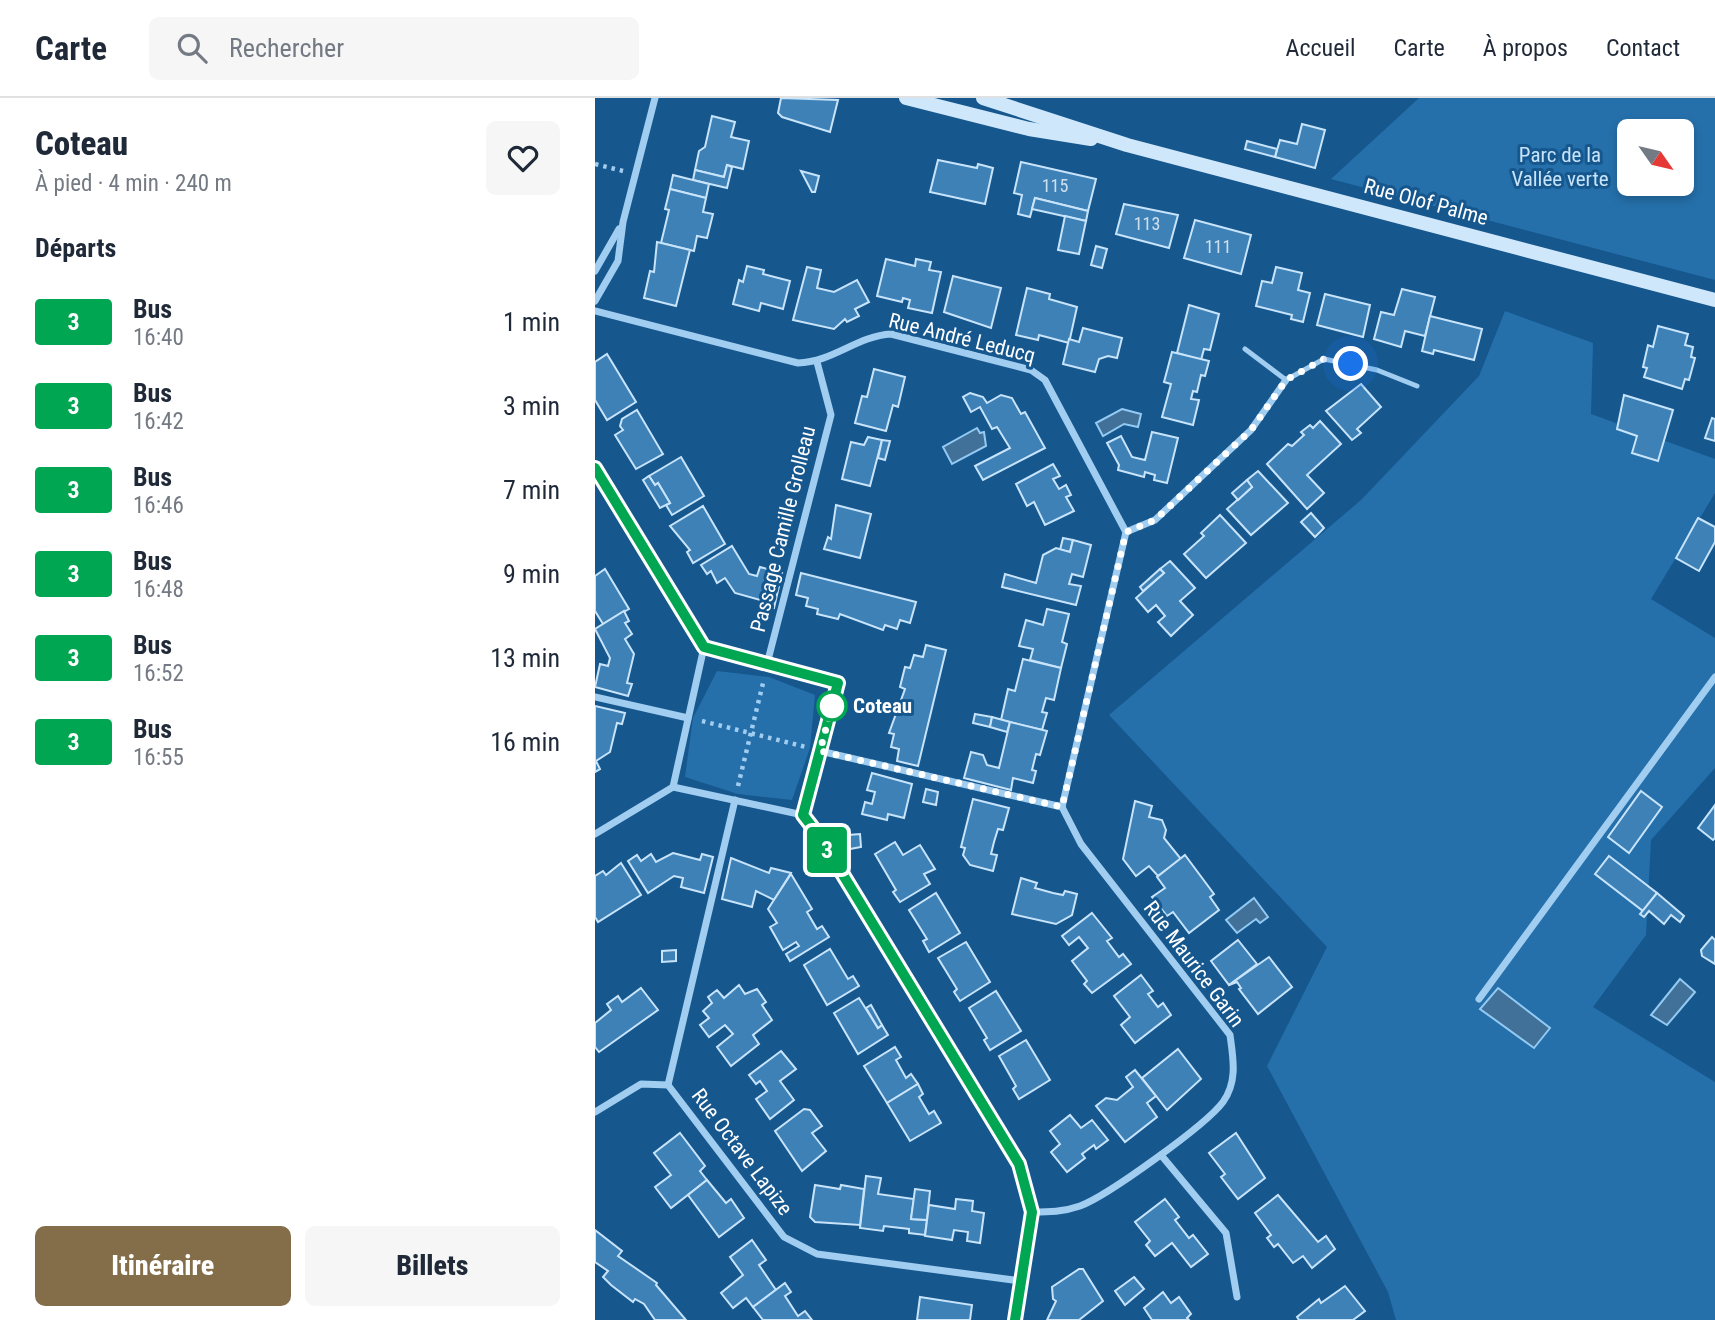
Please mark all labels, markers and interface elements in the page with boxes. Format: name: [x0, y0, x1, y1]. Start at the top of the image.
search box: [149, 17, 639, 80]
text: Carte: [35, 29, 107, 68]
icon: search: [173, 29, 211, 67]
text: Rechercher: [229, 33, 344, 63]
text: Accueil: [1286, 34, 1355, 62]
text: Carte: [1393, 34, 1445, 62]
text: À propos: [1483, 34, 1568, 62]
text: Contact: [1606, 34, 1680, 62]
north arrow: [1617, 119, 1694, 196]
map controls: [1617, 119, 1694, 196]
button: heart: [486, 121, 560, 195]
text: Coteau: [35, 124, 128, 163]
park label: Parc de la Vallée verte: [1511, 143, 1609, 191]
text: À pied · 4 min · 240 m: [35, 170, 232, 197]
street label: Rue Olof Palme: [1361, 174, 1491, 230]
house number: 115: [1042, 175, 1068, 196]
house number: 113: [1134, 213, 1160, 234]
text: Départs: [35, 233, 116, 263]
house number: 111: [1205, 236, 1231, 257]
text: Bus: [133, 294, 172, 324]
text: 1 min: [503, 307, 560, 337]
text: 3: [67, 308, 80, 336]
street label: Rue André Leducq: [886, 308, 1038, 368]
text: 16:40: [133, 324, 184, 351]
your location: [1333, 346, 1368, 381]
text: Bus: [133, 378, 172, 408]
text: 3 min: [503, 391, 560, 421]
text: 3: [67, 392, 80, 420]
text: 16:42: [133, 408, 184, 435]
street label: Passage Camille Grolleau: [746, 423, 820, 635]
text: Bus: [133, 462, 172, 492]
text: 7 min: [503, 475, 560, 505]
text: 3: [67, 476, 80, 504]
text: 16:46: [133, 492, 184, 519]
text: Bus: [133, 546, 172, 576]
text: 9 min: [503, 559, 560, 589]
text: 3: [67, 560, 80, 588]
text: 16:48: [133, 576, 184, 603]
text: Bus: [133, 630, 172, 660]
text: 13 min: [490, 643, 560, 673]
text: 3: [67, 644, 80, 672]
text: 16:52: [133, 660, 184, 687]
marker: Coteau: [817, 691, 847, 721]
place label: Coteau: [853, 694, 912, 718]
text: Bus: [133, 714, 172, 744]
text: 16 min: [490, 727, 560, 757]
text: 3: [67, 728, 80, 756]
text: 16:55: [133, 744, 184, 771]
line badge: 3: [804, 827, 850, 873]
text: 3: [821, 836, 833, 864]
street label: Rue Maurice Garin: [1139, 896, 1249, 1032]
street label: Rue Octave Lapize: [687, 1084, 797, 1220]
button: Itinéraire: [35, 1226, 291, 1306]
button: Billets: [305, 1226, 560, 1306]

